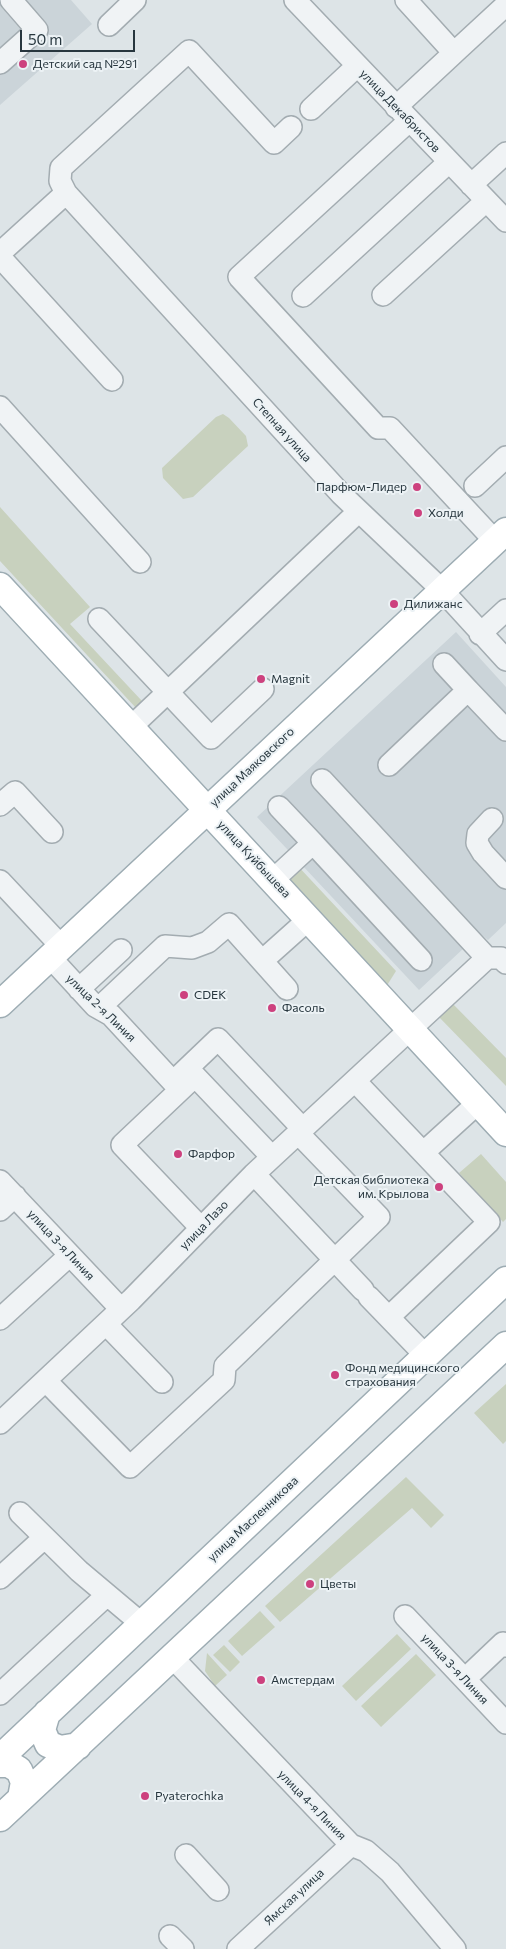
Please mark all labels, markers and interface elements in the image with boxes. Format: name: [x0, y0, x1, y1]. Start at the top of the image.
scale bar: [22, 20, 138, 52]
text: 50 m: [28, 30, 62, 48]
place label: Детский сад №291: [33, 57, 137, 71]
marker: Детский сад №291: [17, 58, 29, 70]
street label: улица Декабристов: [357, 67, 443, 155]
street label: Степная улица: [249, 395, 315, 465]
place label: Парфюм-Лидер: [316, 480, 407, 494]
marker: Парфюм-Лидер: [411, 481, 423, 493]
place label: Холди: [428, 506, 464, 520]
marker: Холди: [412, 507, 424, 519]
place label: Дилижанс: [404, 597, 463, 611]
marker: Дилижанс: [388, 598, 400, 610]
place label: Magnit: [271, 672, 310, 686]
marker: Magnit: [255, 673, 267, 685]
street label: улица Маяковского: [207, 724, 297, 810]
street label: улица Куйбышева: [214, 817, 294, 901]
street label: улица 2-я Линия: [63, 971, 139, 1045]
place label: CDEK: [194, 988, 226, 1002]
marker: CDEK: [178, 989, 190, 1001]
place label: Фасоль: [282, 1001, 325, 1015]
marker: Фасоль: [266, 1002, 278, 1014]
place label: Фарфор: [188, 1147, 235, 1161]
marker: Фарфор: [172, 1148, 184, 1160]
place label: Детская библиотека им. Крылова: [314, 1173, 429, 1201]
marker: Детская библиотека им. Крылова: [433, 1181, 445, 1193]
street label: улица Лазо: [177, 1197, 231, 1253]
street label: улица 3-я Линия: [25, 1207, 97, 1283]
place label: Фонд медицинского страхования: [345, 1361, 460, 1389]
marker: Фонд медицинского страхования: [329, 1369, 341, 1381]
street label: улица Масленникова: [205, 1473, 301, 1565]
place label: Цветы: [320, 1577, 356, 1591]
marker: Цветы: [304, 1578, 316, 1590]
street label: улица 3-я Линия: [419, 1631, 491, 1707]
place label: Амстердам: [271, 1673, 334, 1687]
marker: Амстердам: [255, 1674, 267, 1686]
street label: улица 4-я Линия: [275, 1767, 349, 1843]
place label: Pyaterochka: [155, 1789, 223, 1803]
marker: Pyaterochka: [139, 1790, 151, 1802]
street label: Ямская улица: [261, 1866, 327, 1928]

